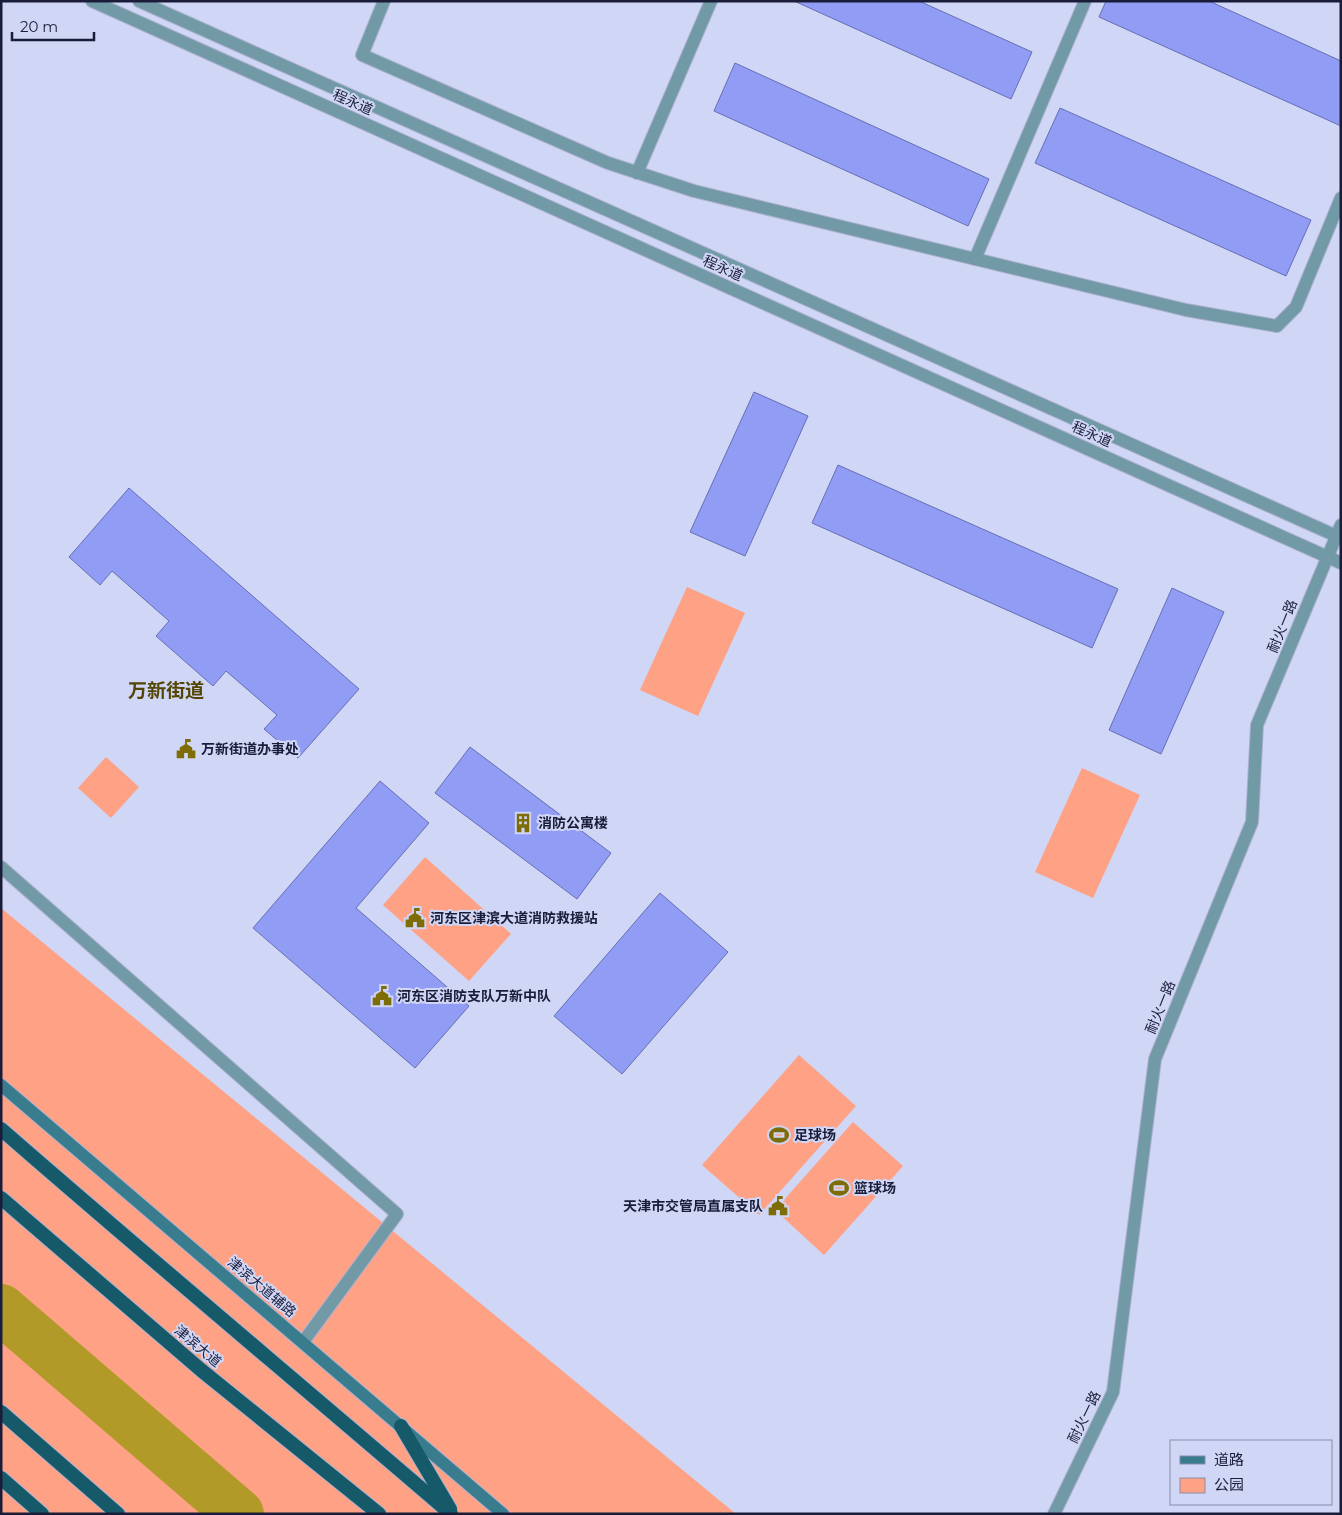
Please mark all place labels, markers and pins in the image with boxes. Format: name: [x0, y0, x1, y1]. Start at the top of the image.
public building icon: 万新街道办事处: [175, 738, 197, 760]
place label: 万新街道办事处: [201, 740, 299, 758]
building icon: 消防公寓楼: [512, 812, 534, 834]
place label: 消防公寓楼: [538, 814, 608, 832]
public building icon: 河东区津滨大道消防救援站: [404, 907, 426, 929]
place label: 河东区津滨大道消防救援站: [430, 909, 598, 927]
public building icon: 河东区消防支队万新中队: [371, 985, 393, 1007]
place label: 河东区消防支队万新中队: [397, 987, 551, 1005]
sports icon: 足球场: [768, 1124, 790, 1146]
place label: 足球场: [794, 1126, 836, 1144]
sports icon: 篮球场: [828, 1177, 850, 1199]
place label: 篮球场: [854, 1179, 896, 1197]
public building icon: 天津市交管局直属支队: [767, 1195, 789, 1217]
place label: 天津市交管局直属支队: [623, 1197, 763, 1215]

